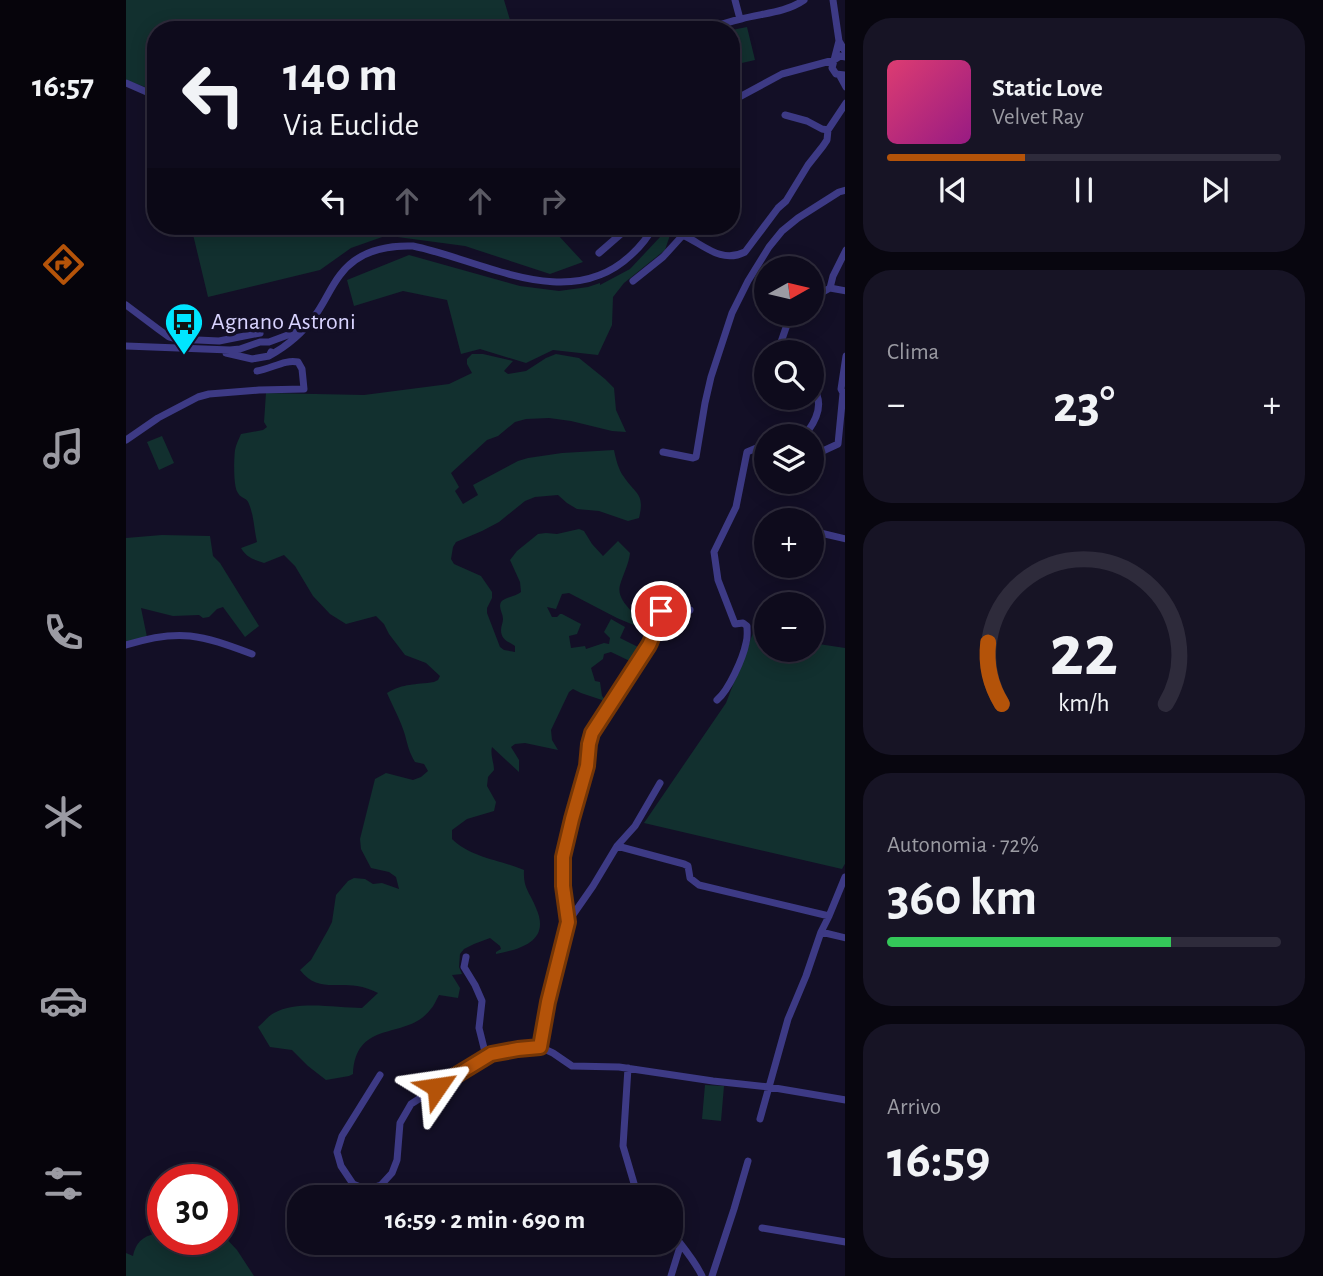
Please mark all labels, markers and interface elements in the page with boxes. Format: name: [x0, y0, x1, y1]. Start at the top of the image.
icon: left: [168, 49, 259, 140]
text: 140 m: [283, 51, 398, 100]
text: 16:57: [32, 70, 94, 102]
text: Static Love: [992, 75, 1103, 101]
text: Velvet Ray: [992, 106, 1084, 129]
text: Via Euclide: [283, 109, 419, 141]
icon: previous: [934, 171, 972, 209]
icon: pause: [1065, 171, 1103, 209]
icon: next: [1196, 171, 1234, 209]
icon: left: [315, 182, 353, 220]
icon: ahead: [388, 182, 426, 220]
icon: ahead: [461, 182, 499, 220]
icon: right: [534, 182, 572, 220]
icon: directions: [39, 240, 88, 289]
north arrow: [754, 256, 824, 326]
map controls: [754, 256, 824, 662]
bus stop icon: Agnano Astroni: [163, 301, 205, 356]
place label: Agnano Astroni: [211, 310, 356, 334]
button: search: [754, 340, 824, 410]
text: Clima: [887, 341, 939, 364]
text: 23°: [1053, 379, 1115, 431]
text: −: [887, 386, 905, 424]
text: +: [1263, 386, 1281, 424]
icon: music: [39, 424, 88, 473]
button: layers: [754, 424, 824, 494]
button: +: [754, 508, 824, 578]
pin: [631, 581, 691, 641]
icon: arrive: [642, 592, 680, 630]
button: −: [754, 592, 824, 662]
icon: phone: [39, 608, 88, 657]
text: 22: [1050, 616, 1118, 689]
text: km/h: [1058, 691, 1110, 716]
icon: climate: [39, 792, 88, 841]
text: Autonomia · 72%: [887, 834, 1039, 857]
text: 360 km: [887, 872, 1037, 924]
icon: car: [39, 976, 88, 1025]
position arrow: [400, 1050, 474, 1124]
text: Arrivo: [887, 1096, 941, 1119]
text: 16:59: [887, 1134, 990, 1186]
icon: filters: [39, 1159, 88, 1208]
speed limit sign: 30: [147, 1164, 238, 1255]
text: 16:59 · 2 min · 690 m: [385, 1207, 585, 1233]

